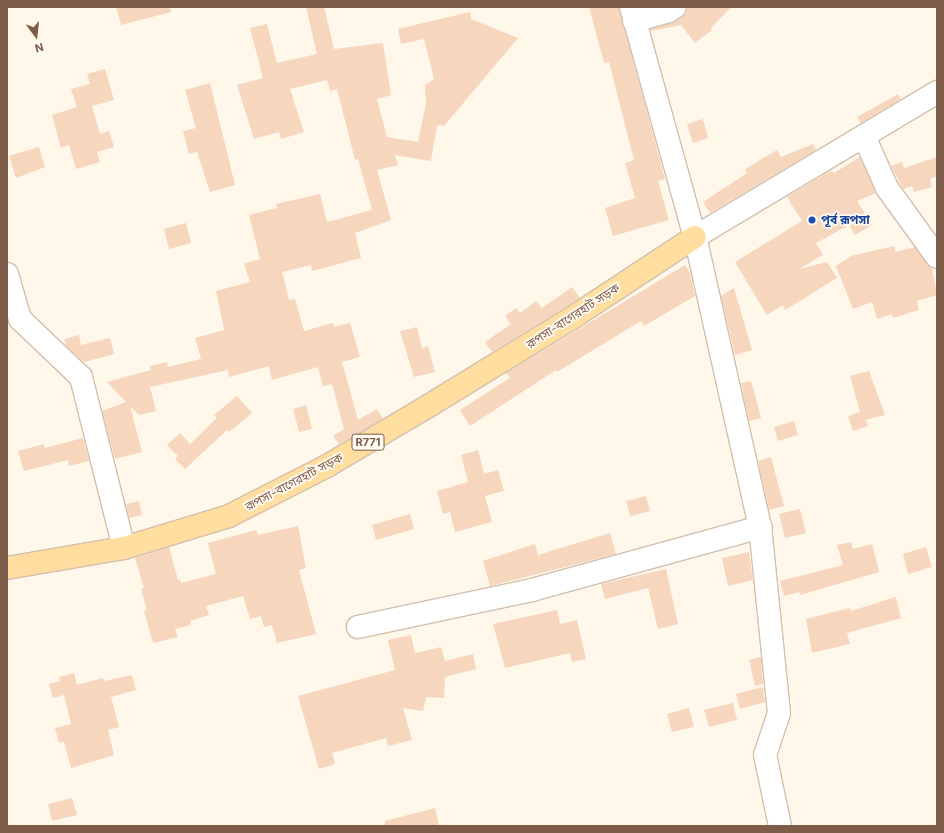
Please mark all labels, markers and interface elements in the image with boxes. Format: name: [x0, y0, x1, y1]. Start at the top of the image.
north arrow: [16, 16, 56, 56]
text: N: [33, 40, 45, 55]
place label: পূর্ব রূপসা: [821, 213, 870, 227]
marker: পূর্ব রূপসা: [806, 214, 818, 226]
street label: রূপসা-বাগেরহাট সড়ক: [524, 280, 622, 352]
road number: R771: [351, 433, 385, 451]
street label: রূপসা-বাগেরহাট সড়ক: [243, 450, 345, 514]

